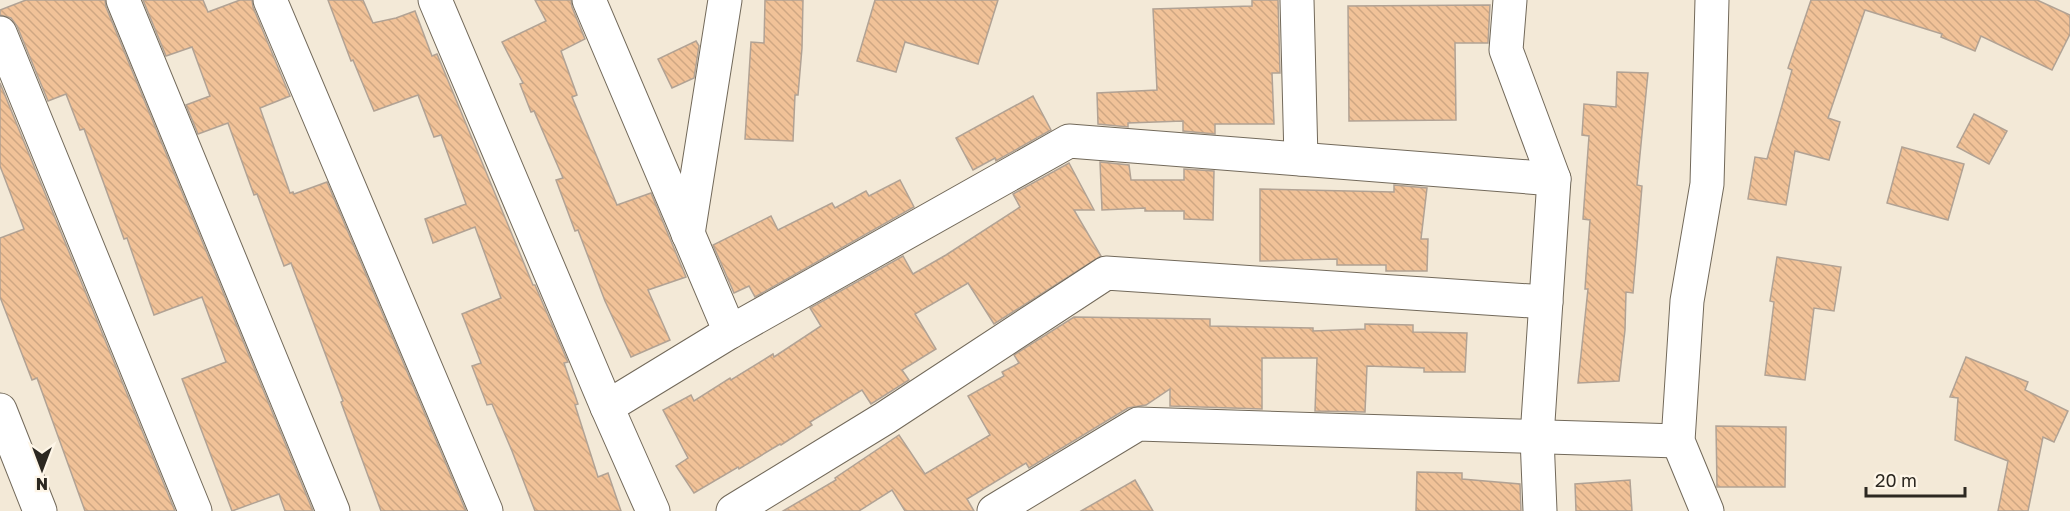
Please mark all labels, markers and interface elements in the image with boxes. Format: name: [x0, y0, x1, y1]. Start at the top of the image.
north arrow: [12, 439, 72, 499]
scale bar: [1866, 460, 1965, 498]
text: 20 m: [1875, 469, 1917, 491]
text: N: [36, 474, 48, 494]

